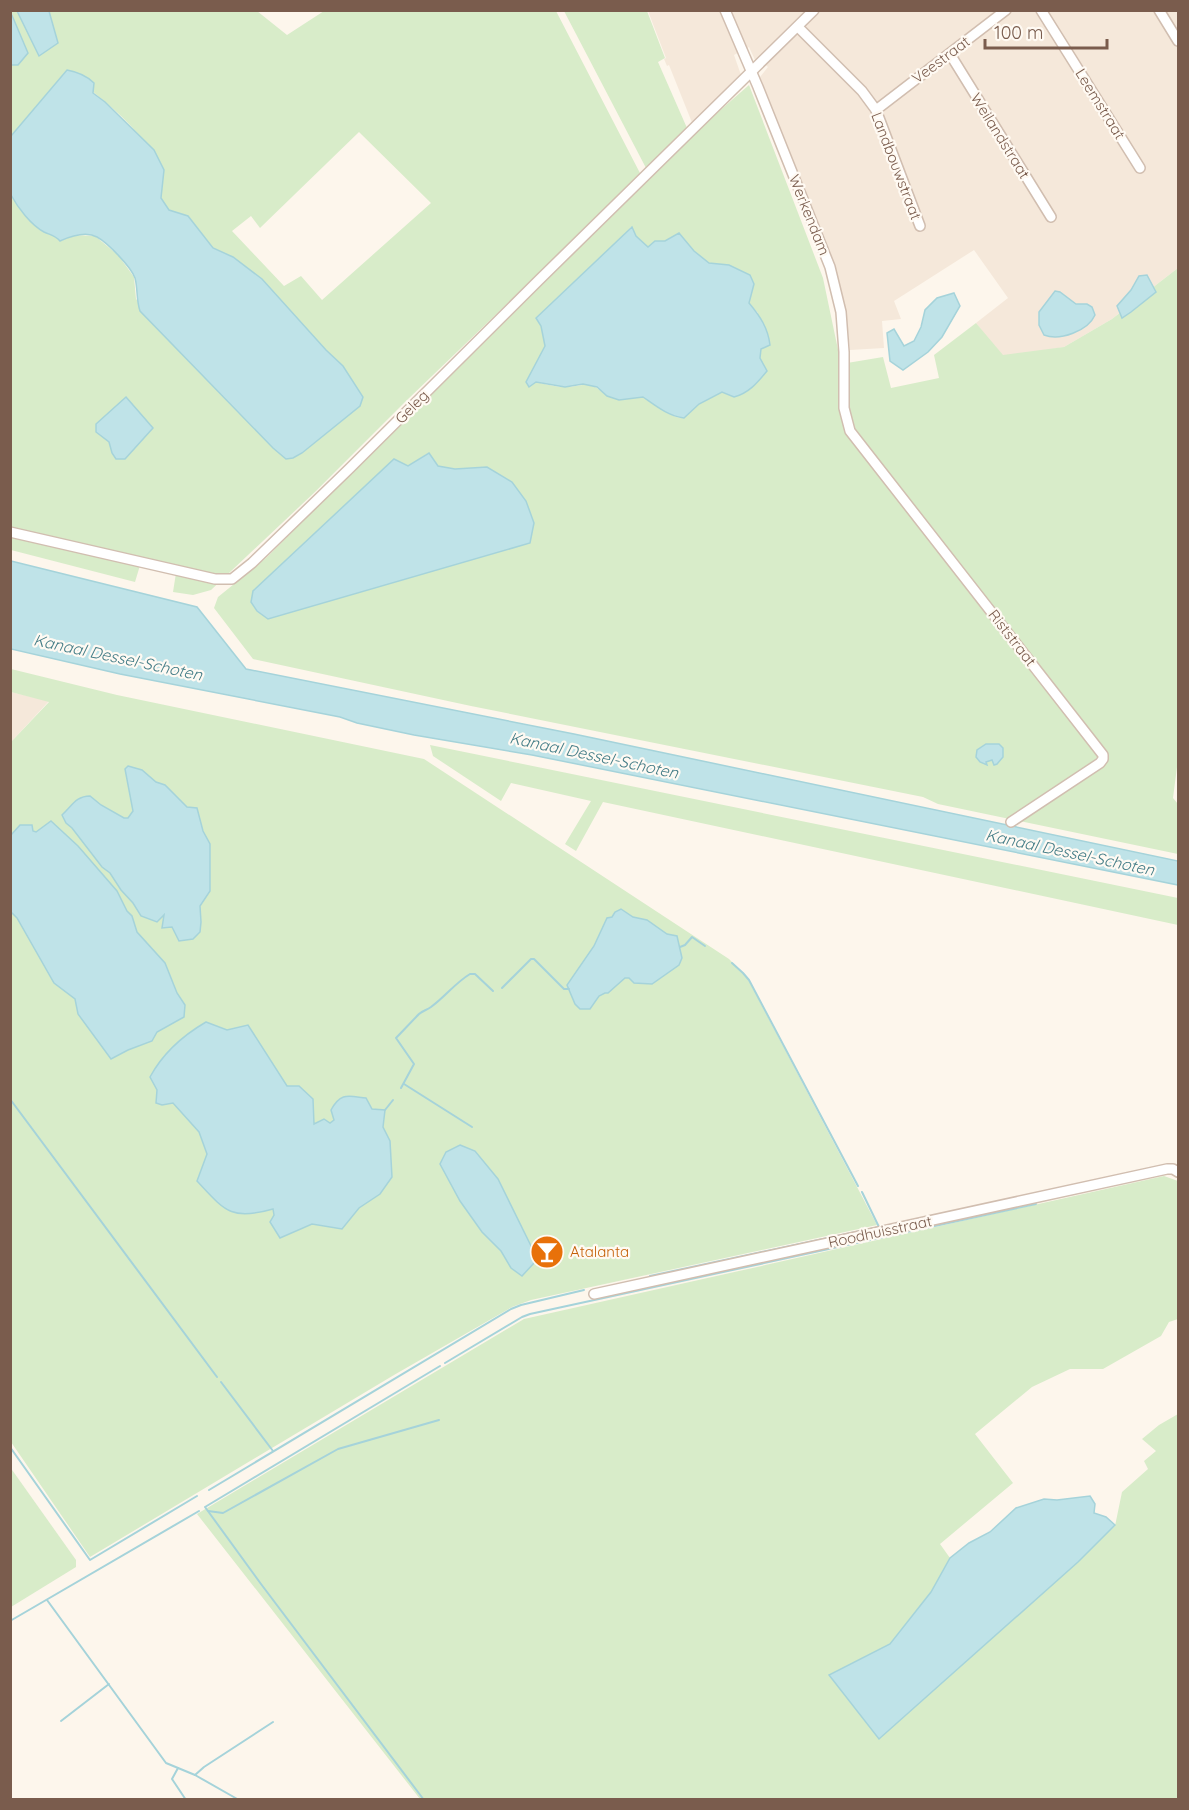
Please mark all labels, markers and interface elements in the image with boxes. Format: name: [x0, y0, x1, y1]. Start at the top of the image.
scale bar: [985, 12, 1106, 50]
text: 100 m: [994, 21, 1043, 44]
street label: Veestraat: [908, 32, 973, 88]
street label: Leemstraat: [1071, 65, 1130, 143]
street label: Weilandstraat: [967, 89, 1034, 182]
street label: Landbouwstraat: [867, 109, 926, 222]
street label: Werkendam: [785, 172, 834, 258]
street label: Geleg: [391, 386, 432, 427]
street label: Riststraat: [984, 606, 1040, 670]
water label: Kanaal Dessel-Schoten: [32, 629, 205, 685]
water label: Kanaal Dessel-Schoten: [508, 727, 681, 783]
water label: Kanaal Dessel-Schoten: [984, 824, 1157, 880]
street label: Roodhuisstraat: [826, 1211, 934, 1252]
bar icon: Atalanta: [529, 1234, 565, 1270]
place label: Atalanta: [570, 1242, 629, 1261]

